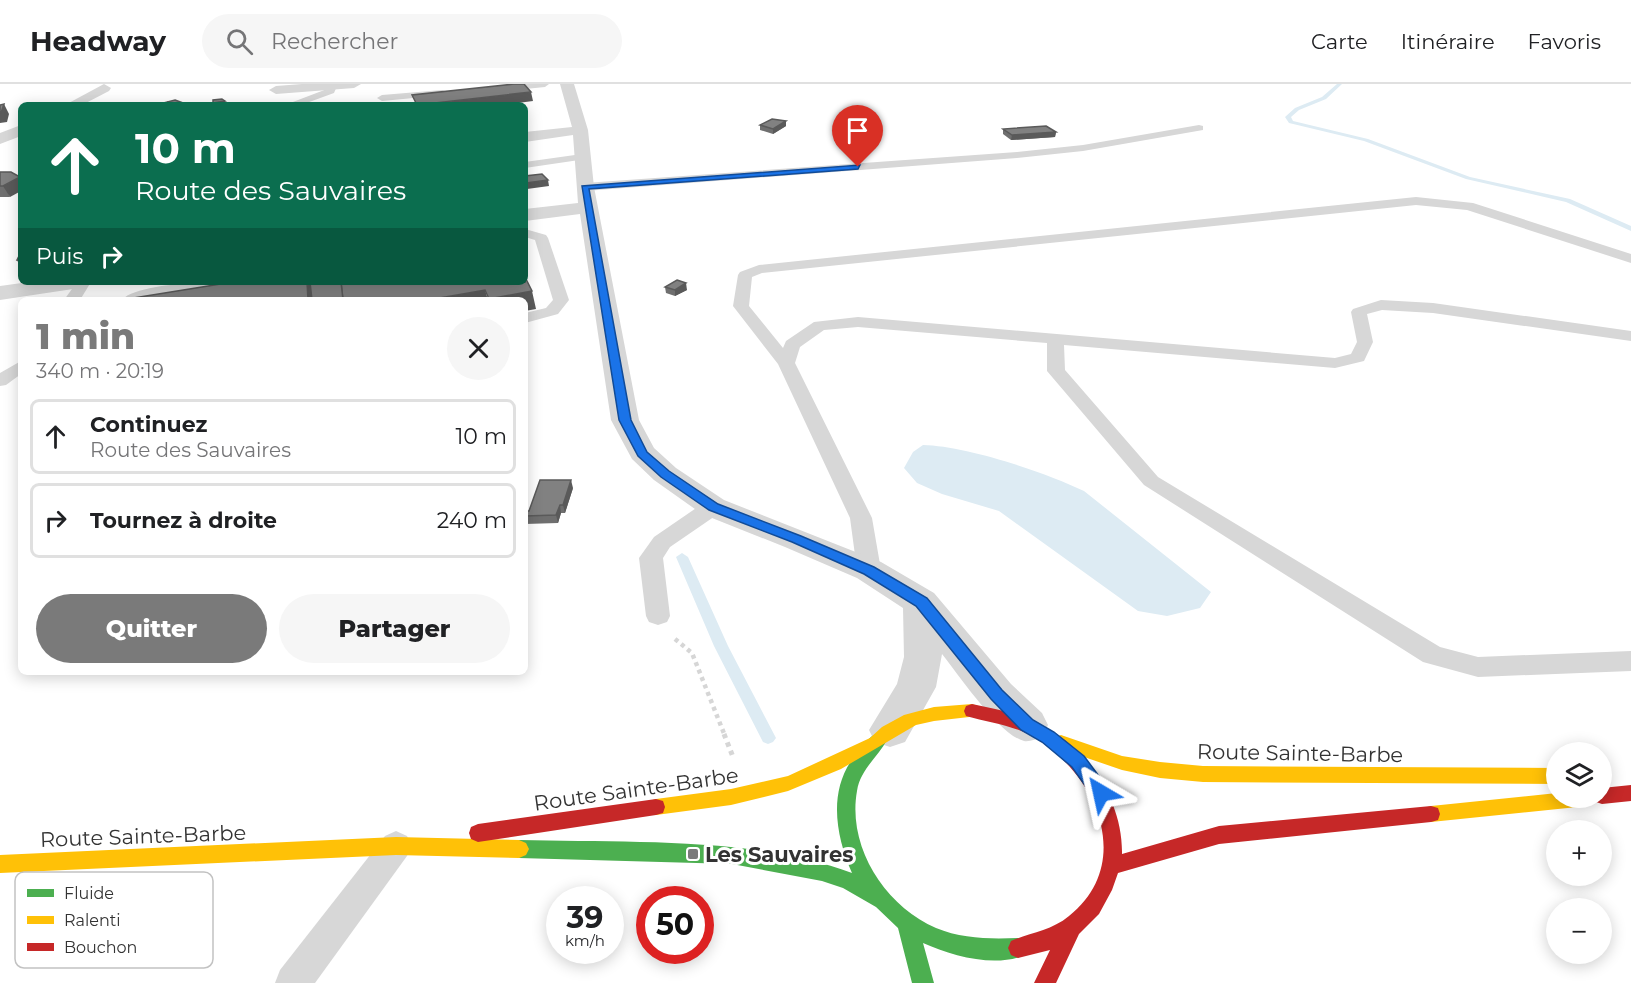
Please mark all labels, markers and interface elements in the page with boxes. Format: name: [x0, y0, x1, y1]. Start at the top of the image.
search box: [202, 14, 622, 68]
text: Headway: [30, 24, 166, 58]
icon: search: [223, 25, 256, 58]
text: Rechercher: [271, 28, 398, 55]
text: Carte: [1311, 29, 1368, 54]
text: Itinéraire: [1401, 29, 1495, 54]
text: Favoris: [1528, 29, 1601, 54]
pin: [832, 105, 883, 167]
icon: arrive: [841, 114, 874, 147]
text: 10 m: [135, 122, 236, 174]
icon: ahead: [36, 126, 114, 204]
text: Route des Sauvaires: [135, 174, 406, 207]
icon: right: [95, 240, 128, 273]
text: Puis: [36, 243, 83, 270]
text: 1 min: [36, 314, 135, 358]
button: close: [447, 317, 510, 380]
text: 340 m · 20:19: [36, 359, 164, 383]
text: Continuez: [90, 411, 207, 438]
icon: ahead: [39, 420, 72, 453]
text: 10 m: [455, 423, 507, 450]
text: Route des Sauvaires: [90, 438, 291, 462]
icon: right: [39, 504, 72, 537]
text: Tournez à droite: [90, 507, 277, 534]
text: 240 m: [437, 507, 507, 534]
button: Quitter: [36, 594, 267, 663]
button: Partager: [279, 594, 510, 663]
street label: Route Sainte-Barbe: [1197, 739, 1403, 767]
map controls: [1546, 742, 1612, 964]
button: layers: [1546, 742, 1612, 808]
position arrow: [1069, 761, 1133, 825]
street label: Route Sainte-Barbe: [532, 762, 740, 816]
street label: Route Sainte-Barbe: [39, 820, 247, 852]
button: +: [1546, 820, 1612, 886]
place label: Les Sauvaires: [705, 842, 853, 867]
marker: Les Sauvaires: [686, 847, 700, 861]
legend: [15, 872, 213, 968]
text: Fluide: [64, 884, 114, 903]
speed limit sign: 50: [636, 886, 714, 964]
button: −: [1546, 898, 1612, 964]
text: 39: [567, 899, 603, 936]
text: Ralenti: [64, 911, 121, 930]
text: km/h: [565, 931, 605, 950]
text: Bouchon: [64, 938, 137, 957]

